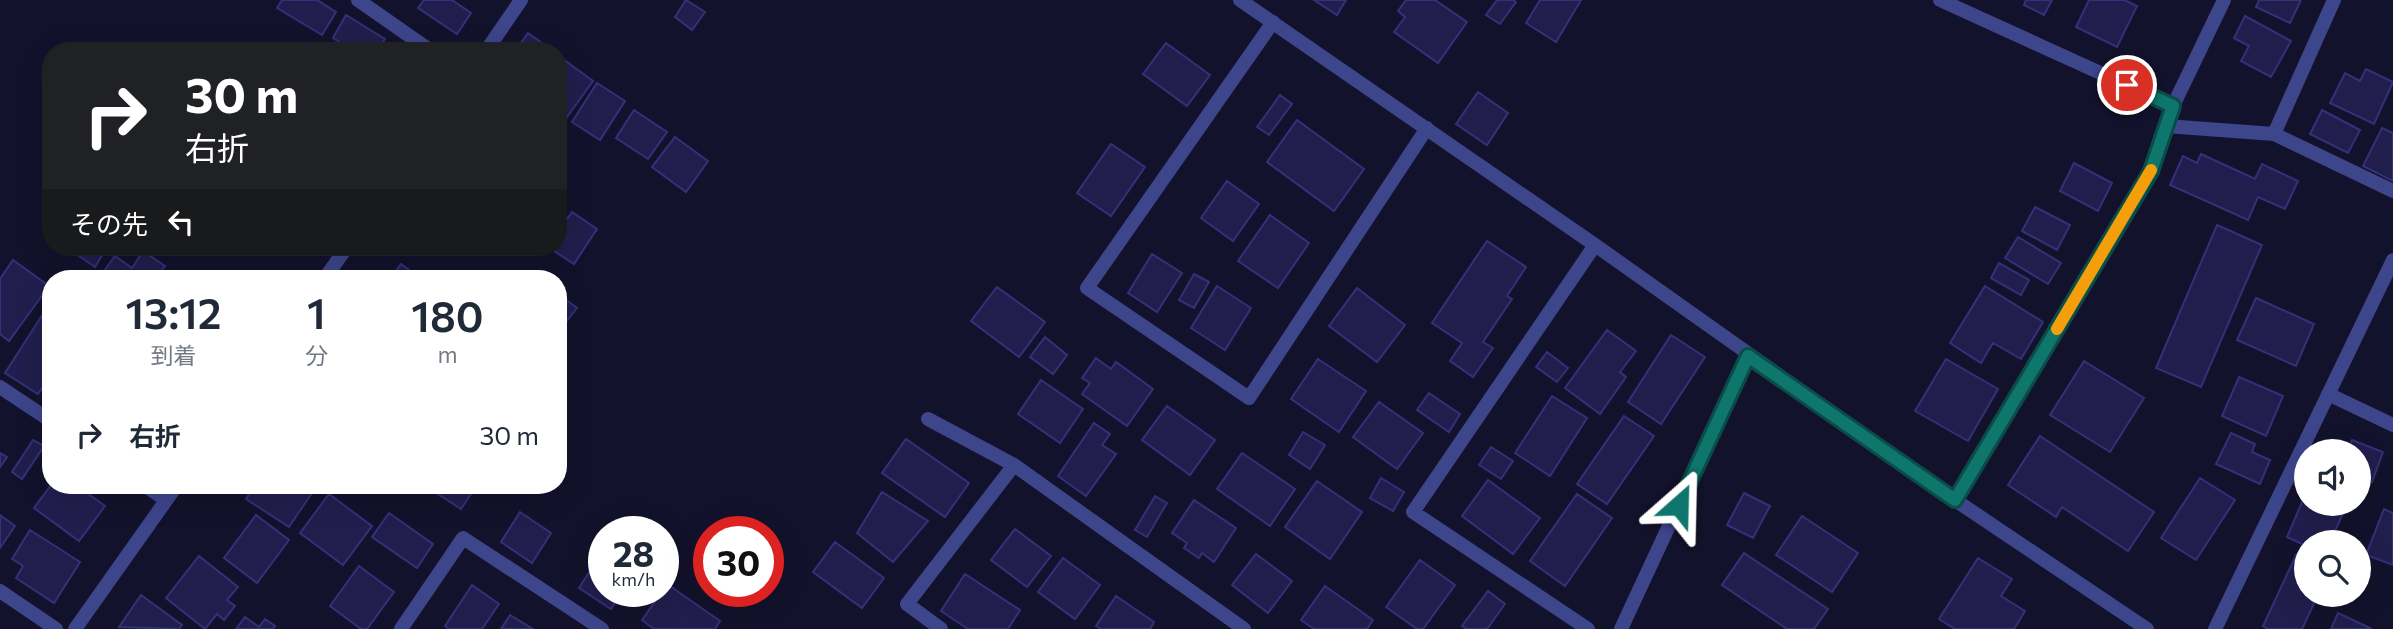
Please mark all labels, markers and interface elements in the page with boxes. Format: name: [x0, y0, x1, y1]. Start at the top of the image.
pin: [2097, 55, 2157, 115]
text: 30 m: [185, 63, 298, 123]
icon: arrive: [2108, 66, 2146, 104]
icon: right: [70, 70, 161, 161]
text: 右折: [185, 127, 249, 167]
icon: left: [162, 203, 200, 241]
text: その先: [70, 208, 148, 239]
text: 13:12: [125, 286, 221, 338]
text: 1: [307, 286, 326, 338]
text: 180: [411, 289, 484, 341]
text: m: [437, 340, 457, 368]
text: 到着: [150, 341, 196, 369]
text: 分: [305, 341, 328, 369]
icon: right: [70, 416, 108, 454]
text: 30 m: [480, 419, 539, 450]
text: 右折: [129, 420, 181, 451]
map controls: [2294, 439, 2371, 607]
button: sound: [2294, 439, 2371, 516]
position arrow: [1642, 468, 1716, 542]
speed limit sign: 30: [693, 516, 784, 607]
button: search: [2294, 530, 2371, 607]
text: 28: [613, 531, 654, 574]
text: km/h: [612, 568, 655, 590]

